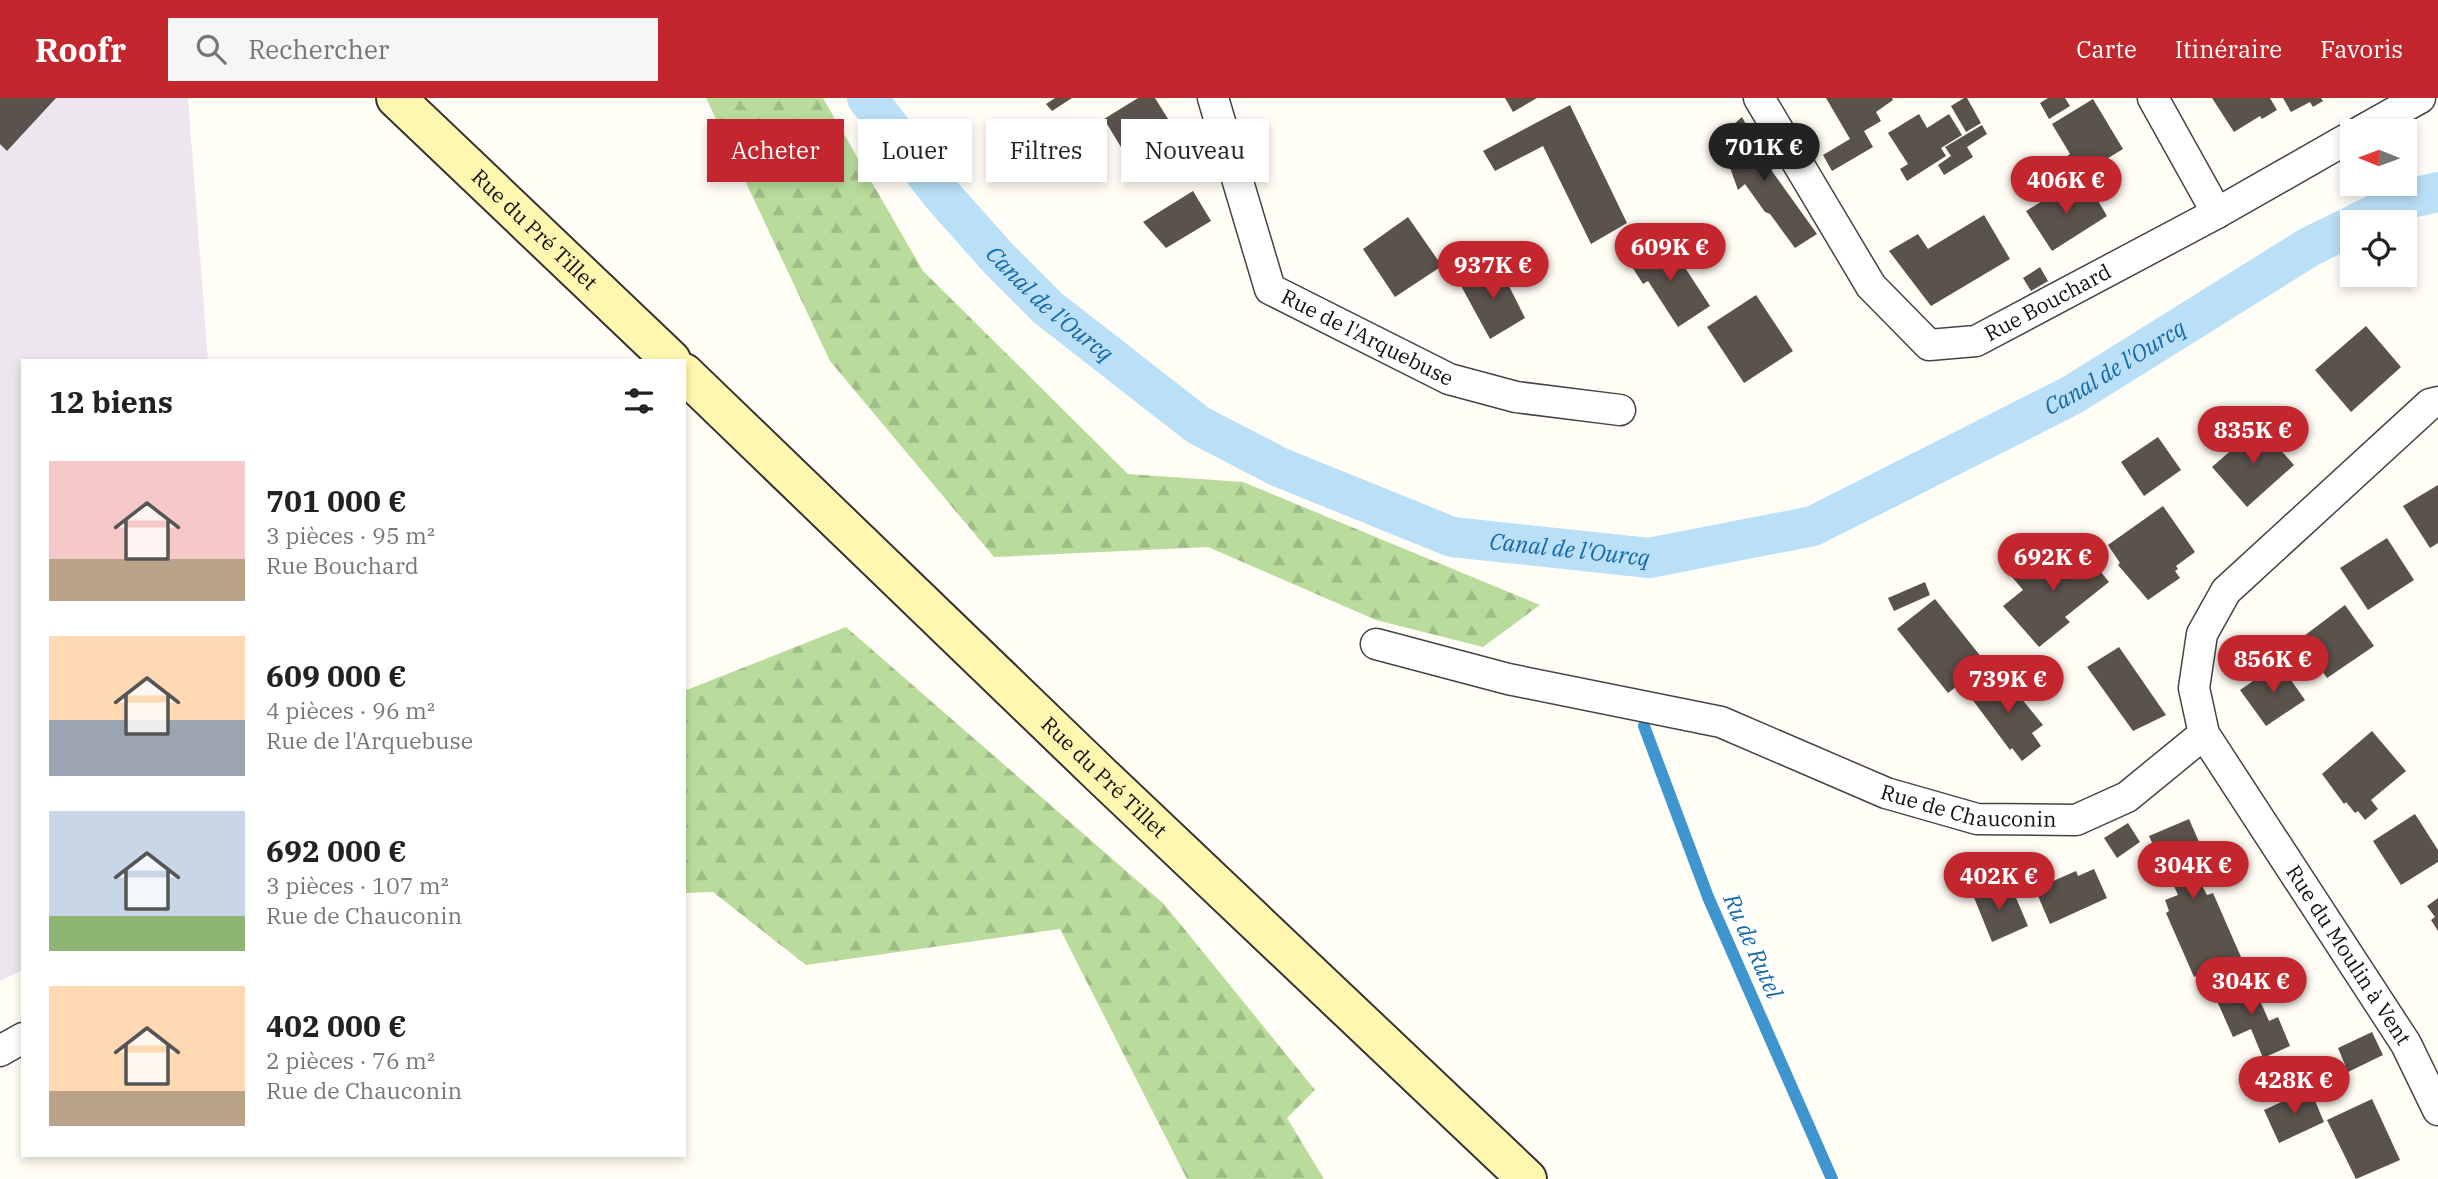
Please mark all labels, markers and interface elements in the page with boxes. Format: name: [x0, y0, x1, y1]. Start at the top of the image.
search box: [168, 18, 658, 81]
text: Roofr: [35, 28, 126, 71]
icon: search: [192, 30, 230, 68]
text: Rechercher: [248, 32, 389, 66]
text: Carte: [2076, 33, 2137, 65]
text: Itinéraire: [2175, 33, 2282, 65]
text: Favoris: [2320, 33, 2403, 65]
chip: Acheter: [707, 119, 844, 182]
chip: Louer: [858, 119, 972, 182]
chip: Filtres: [986, 119, 1107, 182]
chip: Nouveau: [1121, 119, 1269, 182]
north arrow: [2340, 119, 2417, 196]
map controls: [2340, 119, 2417, 287]
pin: 701K €: [1707, 123, 1821, 183]
text: 701K €: [1725, 131, 1803, 161]
pin: 406K €: [2009, 156, 2123, 216]
street label: Rue du Pré Tillet: [466, 162, 604, 296]
text: 406K €: [2027, 164, 2105, 194]
button: locate: [2340, 210, 2417, 287]
pin: 609K €: [1613, 223, 1727, 283]
text: 609K €: [1631, 231, 1709, 261]
water label: Canal de l'Ourcq: [980, 239, 1120, 368]
pin: 937K €: [1436, 242, 1550, 301]
text: 937K €: [1454, 249, 1532, 279]
street label: Rue Bouchard: [1979, 257, 2116, 347]
street label: Rue de l'Arquebuse: [1277, 282, 1458, 392]
water label: Canal de l'Ourcq: [2038, 312, 2191, 421]
text: 12 biens: [49, 382, 173, 421]
icon: filters: [620, 382, 658, 420]
pin: 835K €: [2196, 406, 2310, 466]
text: 835K €: [2214, 414, 2292, 444]
text: 701 000 €: [266, 481, 407, 520]
icon: home: [105, 489, 189, 573]
text: 3 pièces · 95 m²: [266, 520, 435, 550]
water label: Canal de l'Ourcq: [1488, 525, 1651, 572]
pin: 692K €: [1996, 533, 2110, 593]
text: 692K €: [2014, 541, 2092, 571]
text: Rue Bouchard: [266, 550, 419, 580]
pin: 856K €: [2216, 636, 2330, 695]
text: 856K €: [2234, 643, 2312, 673]
text: 609 000 €: [266, 656, 407, 695]
pin: 739K €: [1951, 656, 2065, 715]
text: 739K €: [1969, 663, 2047, 693]
icon: home: [105, 664, 189, 748]
text: 4 pièces · 96 m²: [266, 695, 435, 725]
street label: Rue du Pré Tillet: [1036, 710, 1173, 843]
text: Rue de l'Arquebuse: [266, 725, 473, 755]
street label: Rue de Chauconin: [1878, 777, 2057, 833]
text: 692 000 €: [266, 831, 407, 870]
icon: home: [105, 839, 189, 923]
pin: 304K €: [2136, 842, 2250, 901]
text: 304K €: [2154, 849, 2232, 879]
pin: 402K €: [1942, 852, 2056, 912]
street label: Rue du Moulin à Vent: [2280, 859, 2418, 1050]
text: 402K €: [1960, 860, 2038, 890]
text: 3 pièces · 107 m²: [266, 870, 449, 900]
water label: Ru de Rutel: [1717, 888, 1790, 1003]
text: Rue de Chauconin: [266, 900, 462, 930]
pin: 304K €: [2194, 958, 2308, 1017]
text: 304K €: [2212, 965, 2290, 995]
text: 402 000 €: [266, 1006, 407, 1045]
icon: home: [105, 1014, 189, 1098]
text: 2 pièces · 76 m²: [266, 1045, 435, 1075]
pin: 428K €: [2237, 1056, 2351, 1116]
text: 428K €: [2255, 1064, 2333, 1094]
text: Rue de Chauconin: [266, 1075, 462, 1105]

